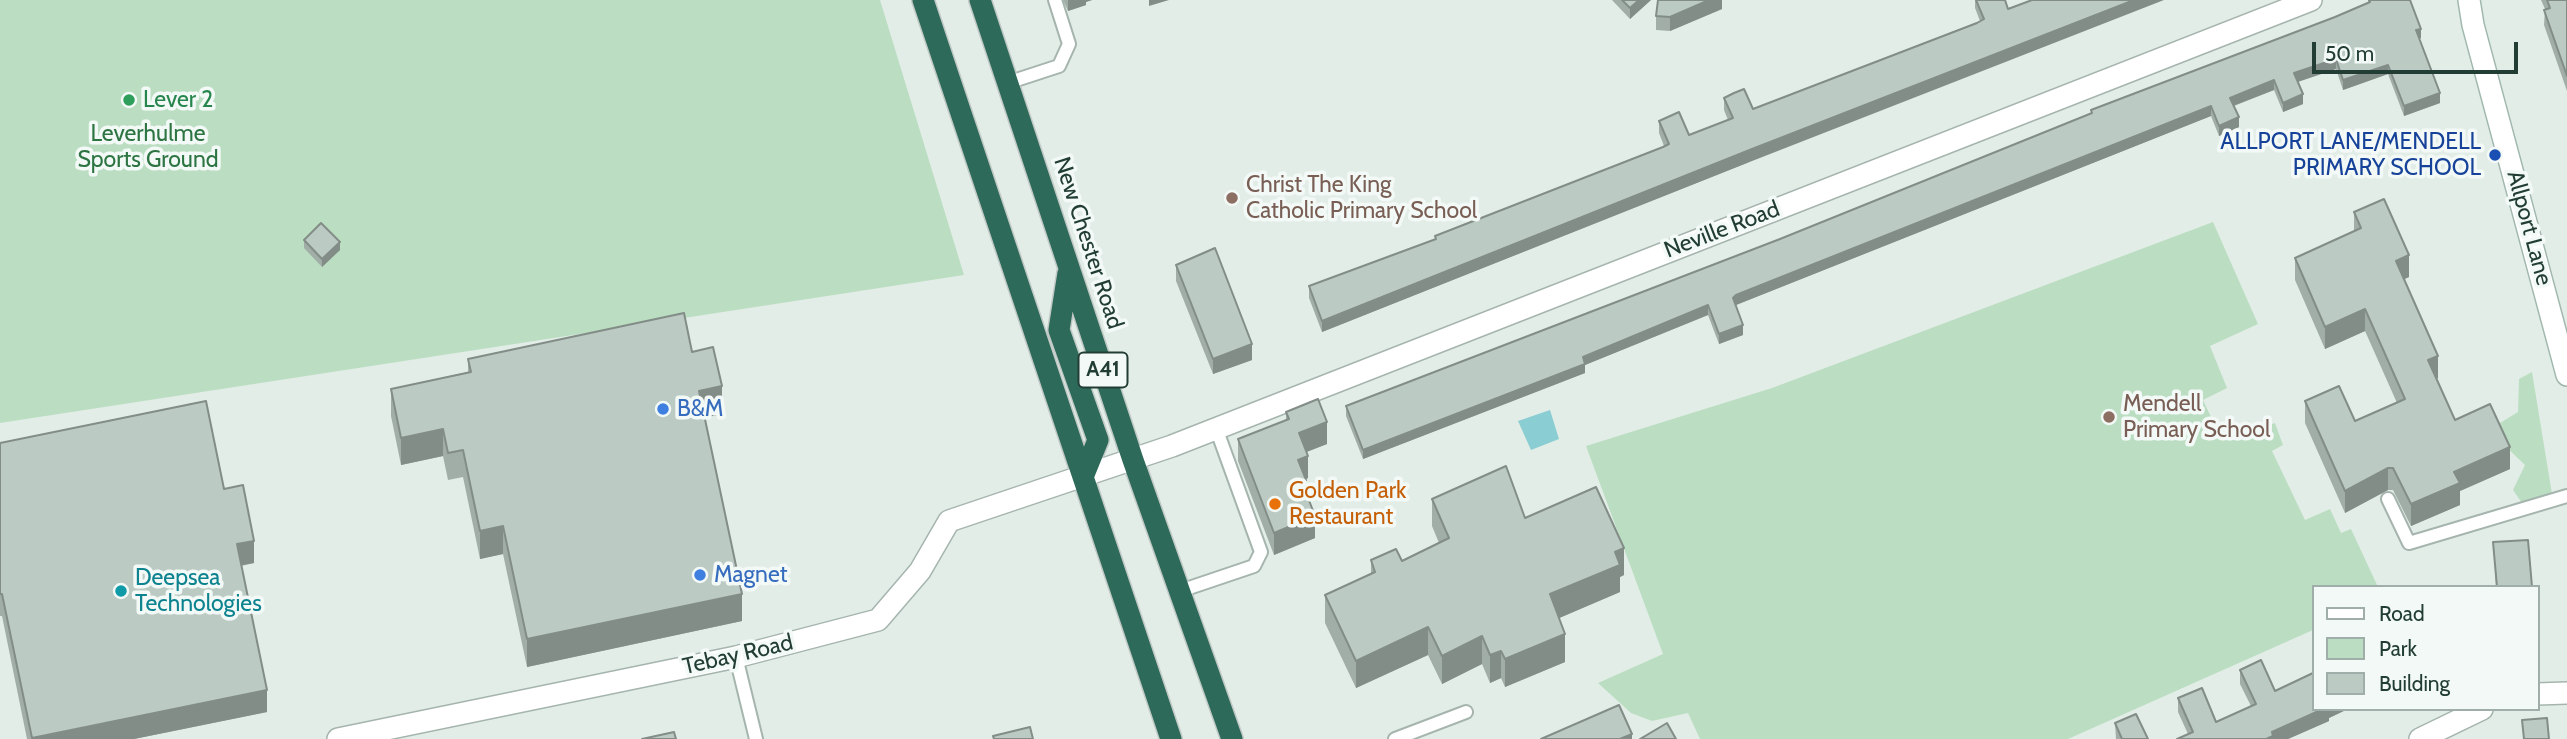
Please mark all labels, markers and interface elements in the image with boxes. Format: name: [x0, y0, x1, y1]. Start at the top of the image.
scale bar: [2315, 28, 2522, 72]
text: 50 m: [2325, 41, 2374, 66]
place label: Lever 2: [143, 86, 213, 114]
marker: Lever 2: [121, 92, 137, 108]
park label: Leverhulme Sports Ground: [77, 120, 219, 174]
place label: ALLPORT LANE/MENDELL PRIMARY SCHOOL: [2220, 128, 2481, 182]
marker: ALLPORT LANE/MENDELL PRIMARY SCHOOL: [2487, 147, 2503, 163]
street label: New Chester Road: [1047, 154, 1129, 332]
street label: Allport Lane: [2500, 168, 2558, 288]
place label: Christ The King Catholic Primary School: [1246, 171, 1477, 225]
marker: Christ The King Catholic Primary School: [1224, 190, 1240, 206]
street label: Neville Road: [1660, 195, 1784, 265]
road number: A41: [1078, 352, 1128, 388]
place label: Mendell Primary School: [2123, 390, 2270, 444]
place label: B&M: [677, 395, 723, 423]
marker: B&M: [655, 401, 671, 417]
marker: Mendell Primary School: [2101, 409, 2117, 425]
place label: Golden Park Restaurant: [1289, 477, 1406, 531]
marker: Golden Park Restaurant: [1267, 496, 1283, 512]
place label: Magnet: [714, 561, 787, 589]
place label: Deepsea Technologies: [135, 564, 262, 618]
marker: Magnet: [692, 567, 708, 583]
marker: Deepsea Technologies: [113, 583, 129, 599]
legend: [2312, 585, 2539, 711]
text: Road: [2379, 601, 2425, 626]
street label: Tebay Road: [680, 629, 796, 681]
text: Park: [2379, 636, 2417, 661]
text: Building: [2379, 671, 2450, 696]

